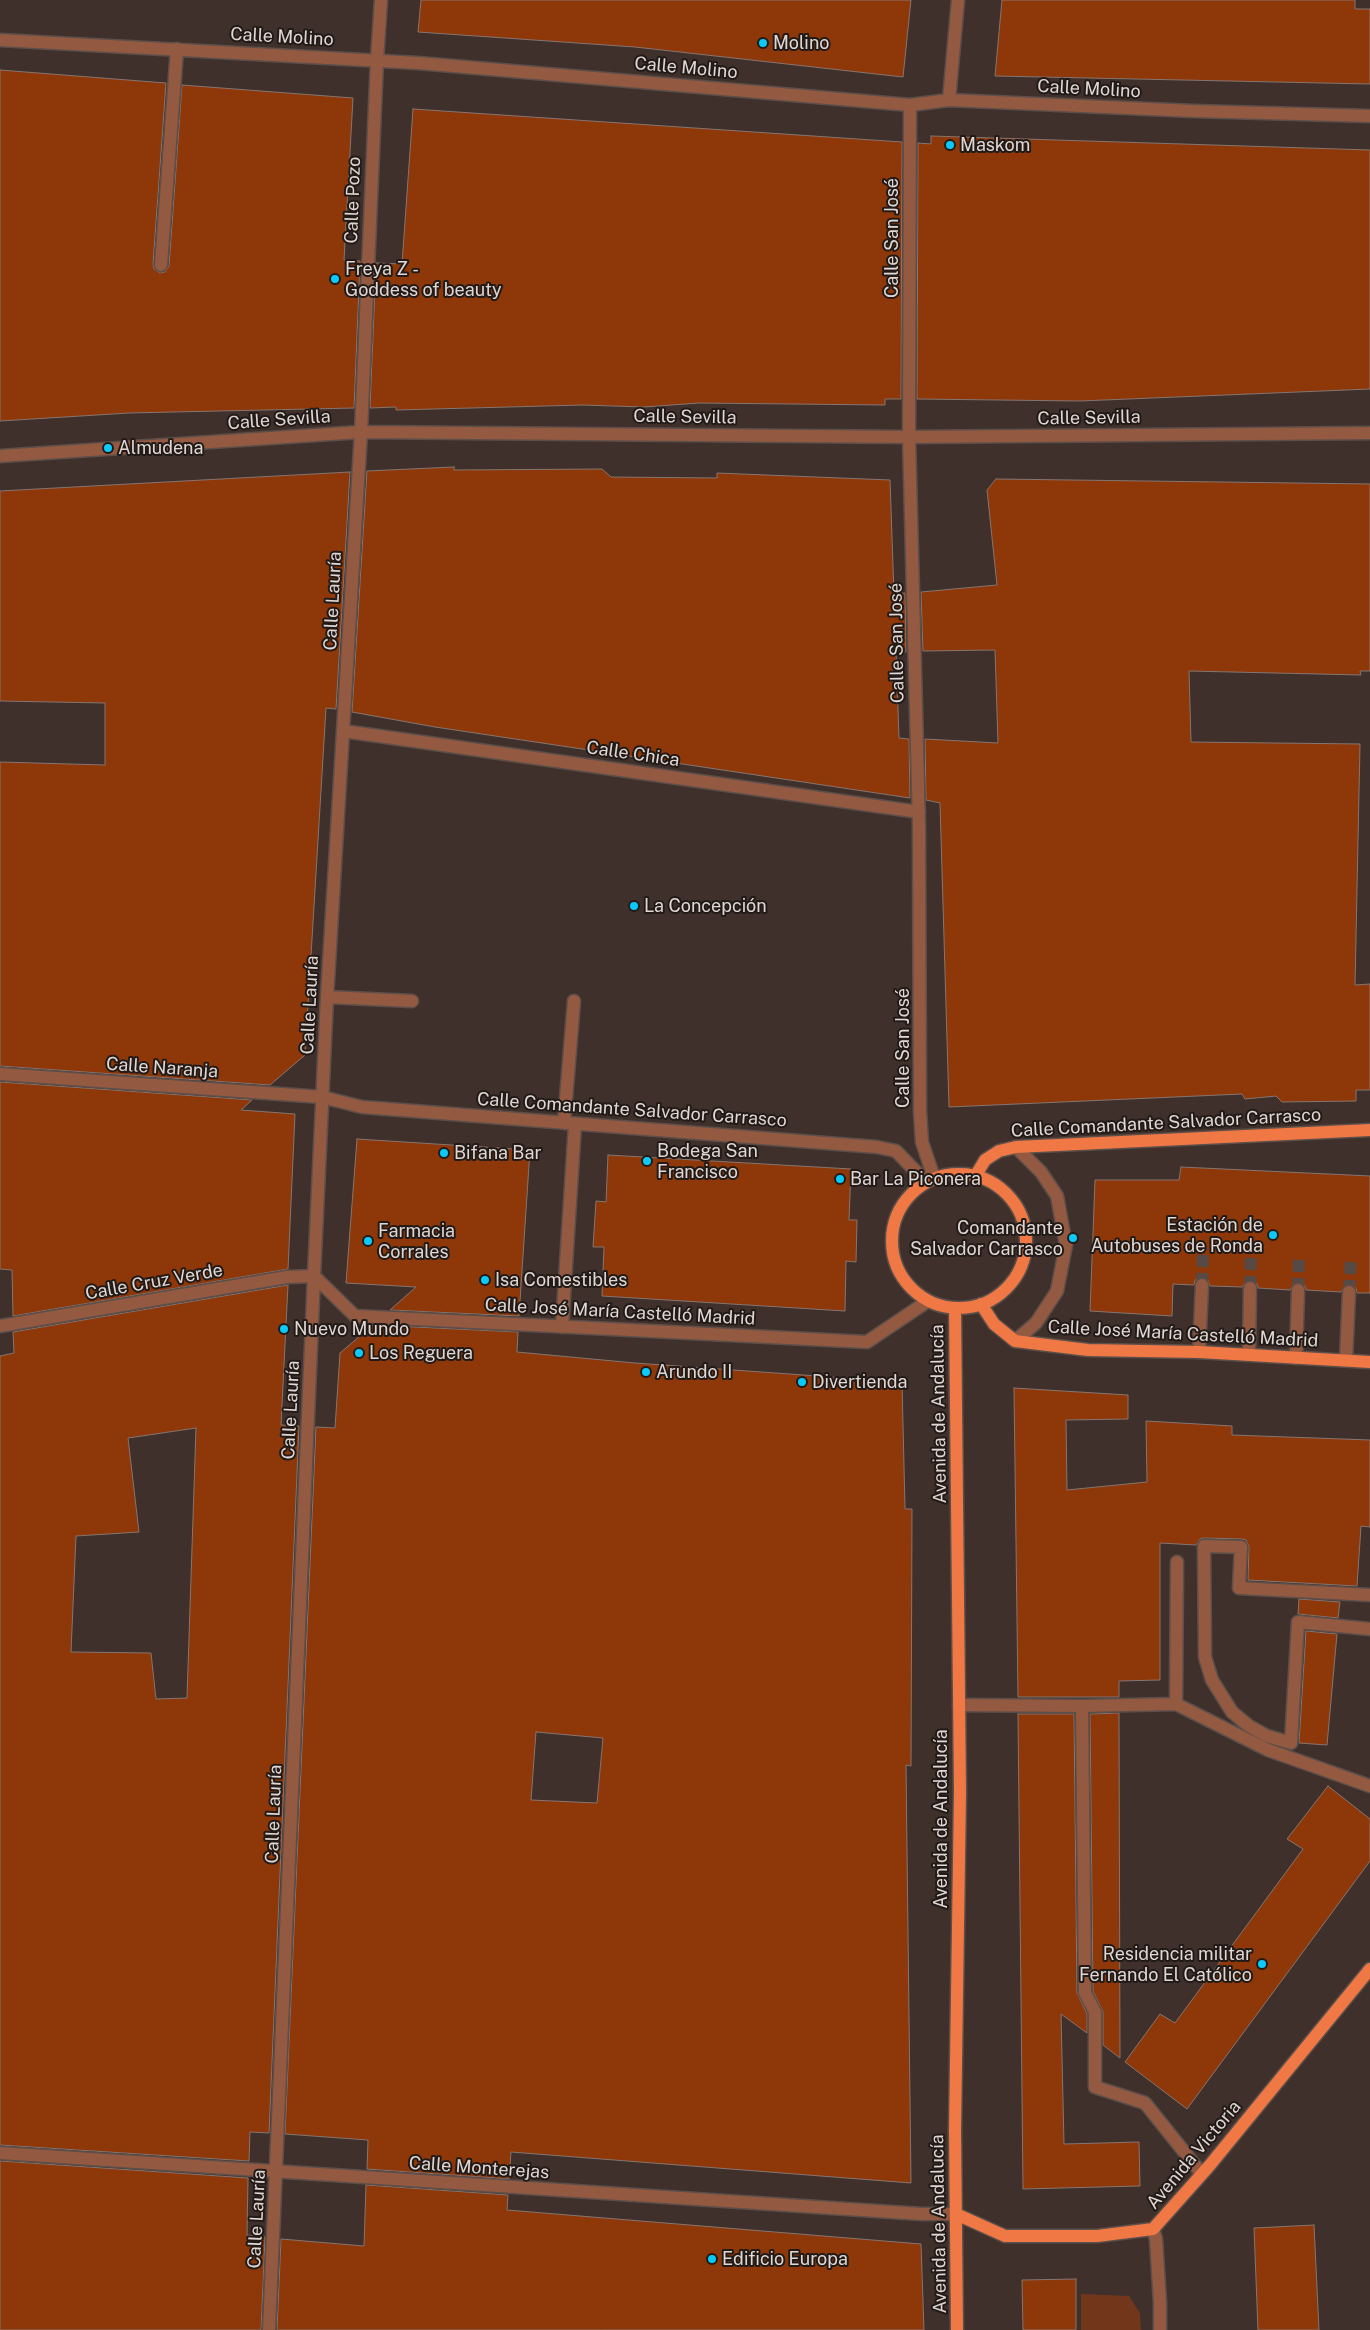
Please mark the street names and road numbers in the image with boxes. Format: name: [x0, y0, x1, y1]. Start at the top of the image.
street label: Calle Molino: [230, 24, 334, 50]
street label: Calle Molino: [634, 53, 738, 83]
street label: Calle Molino: [1037, 76, 1141, 102]
street label: Calle Pozo: [341, 156, 365, 244]
street label: Calle San José: [881, 178, 903, 298]
street label: Calle Sevilla: [633, 405, 737, 429]
street label: Calle Sevilla: [227, 406, 331, 434]
street label: Calle Sevilla: [1037, 406, 1141, 430]
street label: Calle Lauría: [320, 551, 346, 651]
street label: Calle San José: [885, 583, 909, 703]
street label: Calle Chica: [585, 737, 681, 771]
street label: Calle Lauría: [297, 955, 323, 1055]
street label: Calle San José: [892, 988, 914, 1108]
street label: Calle Naranja: [105, 1053, 219, 1083]
street label: Calle Comandante Salvador Carrasco: [476, 1088, 788, 1132]
street label: Calle Comandante Salvador Carrasco: [1010, 1104, 1322, 1142]
street label: Calle Cruz Verde: [84, 1259, 224, 1305]
street label: Calle José María Castelló Madrid: [484, 1294, 756, 1330]
street label: Calle José María Castelló Madrid: [1047, 1316, 1319, 1352]
street label: Avenida de Andalucía: [927, 1324, 951, 1504]
street label: Calle Lauría: [278, 1360, 304, 1460]
street label: Avenida de Andalucía: [930, 1729, 952, 1909]
street label: Calle Lauría: [261, 1764, 287, 1864]
street label: Avenida Victoria: [1142, 2096, 1246, 2214]
street label: Avenida de Andalucía: [927, 2134, 951, 2314]
street label: Calle Monterejas: [408, 2152, 550, 2184]
street label: Calle Lauría: [244, 2169, 270, 2269]

